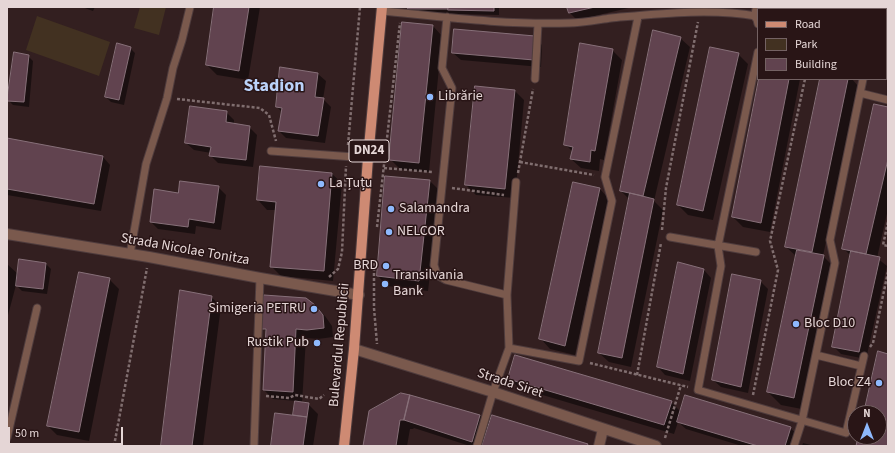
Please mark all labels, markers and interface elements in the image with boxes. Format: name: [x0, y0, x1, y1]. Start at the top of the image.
legend: [757, 8, 887, 80]
text: Road: [795, 16, 821, 33]
text: Park: [795, 36, 817, 53]
text: Building: [795, 56, 837, 73]
district label: Stadion: [243, 76, 305, 98]
place label: Librărie: [438, 89, 483, 105]
marker: Librărie: [425, 92, 435, 102]
road number: DN24: [349, 140, 389, 162]
place label: La Țuțu: [329, 176, 372, 192]
marker: La Țuțu: [316, 179, 326, 189]
place label: Salamandra: [399, 201, 470, 217]
marker: Salamandra: [386, 204, 396, 214]
place label: NELCOR: [397, 224, 445, 240]
marker: NELCOR: [384, 227, 394, 237]
street label: Strada Nicolae Tonitza: [119, 230, 251, 270]
place label: BRD: [353, 258, 378, 274]
marker: BRD: [381, 261, 391, 271]
place label: Transilvania Bank: [393, 268, 463, 300]
marker: Transilvania Bank: [380, 279, 390, 289]
street label: Bulevardul Republicii: [326, 282, 354, 408]
place label: Simigeria PETRU: [208, 301, 306, 317]
marker: Simigeria PETRU: [309, 304, 319, 314]
place label: Bloc D10: [804, 316, 855, 332]
marker: Bloc D10: [791, 319, 801, 329]
place label: Rustik Pub: [247, 335, 309, 351]
marker: Rustik Pub: [312, 338, 322, 348]
street label: Strada Siret: [475, 365, 545, 403]
place label: Bloc Z4: [828, 375, 871, 391]
marker: Bloc Z4: [874, 378, 884, 388]
north arrow: [847, 405, 887, 445]
text: N: [863, 406, 871, 421]
scale bar: [10, 419, 125, 445]
text: 50 m: [15, 425, 39, 442]

